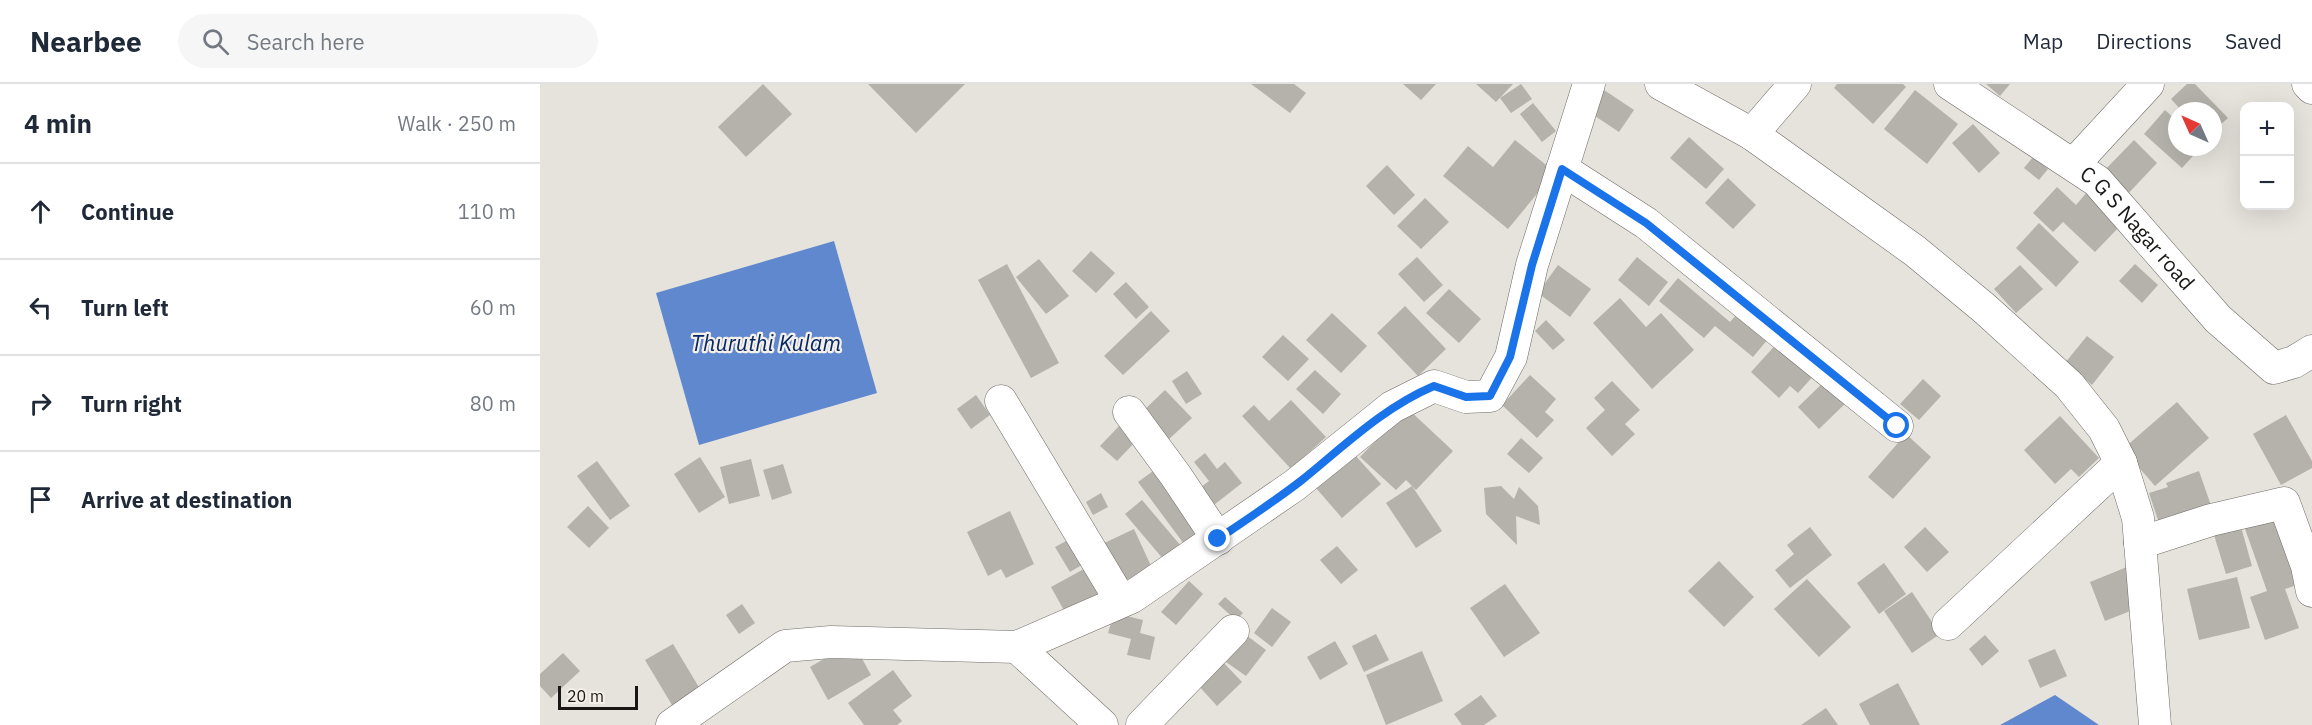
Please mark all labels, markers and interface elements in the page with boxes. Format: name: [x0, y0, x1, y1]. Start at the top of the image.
search box: [178, 14, 598, 68]
text: Nearbee: [30, 23, 142, 60]
icon: search: [199, 25, 232, 58]
text: Search here: [247, 27, 365, 56]
text: Map: [2023, 27, 2063, 55]
text: Directions: [2096, 27, 2192, 55]
text: Saved: [2225, 27, 2282, 55]
north arrow: [2168, 102, 2222, 156]
map controls: [2240, 102, 2294, 210]
button: +: [2240, 102, 2294, 156]
text: 4 min: [24, 106, 92, 140]
text: Walk · 250 m: [398, 110, 516, 137]
button: −: [2240, 156, 2294, 210]
street label: C G S Nagar road: [2075, 159, 2201, 296]
icon: ahead: [24, 195, 57, 228]
text: Continue: [81, 197, 174, 226]
text: 110 m: [458, 198, 516, 225]
icon: left: [24, 291, 57, 324]
text: Turn left: [81, 293, 169, 322]
text: 60 m: [470, 294, 516, 321]
water label: Thuruthi Kulam: [691, 328, 841, 357]
icon: right: [24, 387, 57, 420]
text: Turn right: [81, 389, 182, 418]
text: 80 m: [470, 390, 516, 417]
route start: [1883, 412, 1909, 438]
icon: arrive: [24, 483, 57, 516]
text: Arrive at destination: [81, 485, 292, 514]
route end: [1204, 525, 1230, 551]
scale bar: [558, 683, 638, 710]
text: 20 m: [567, 686, 604, 706]

